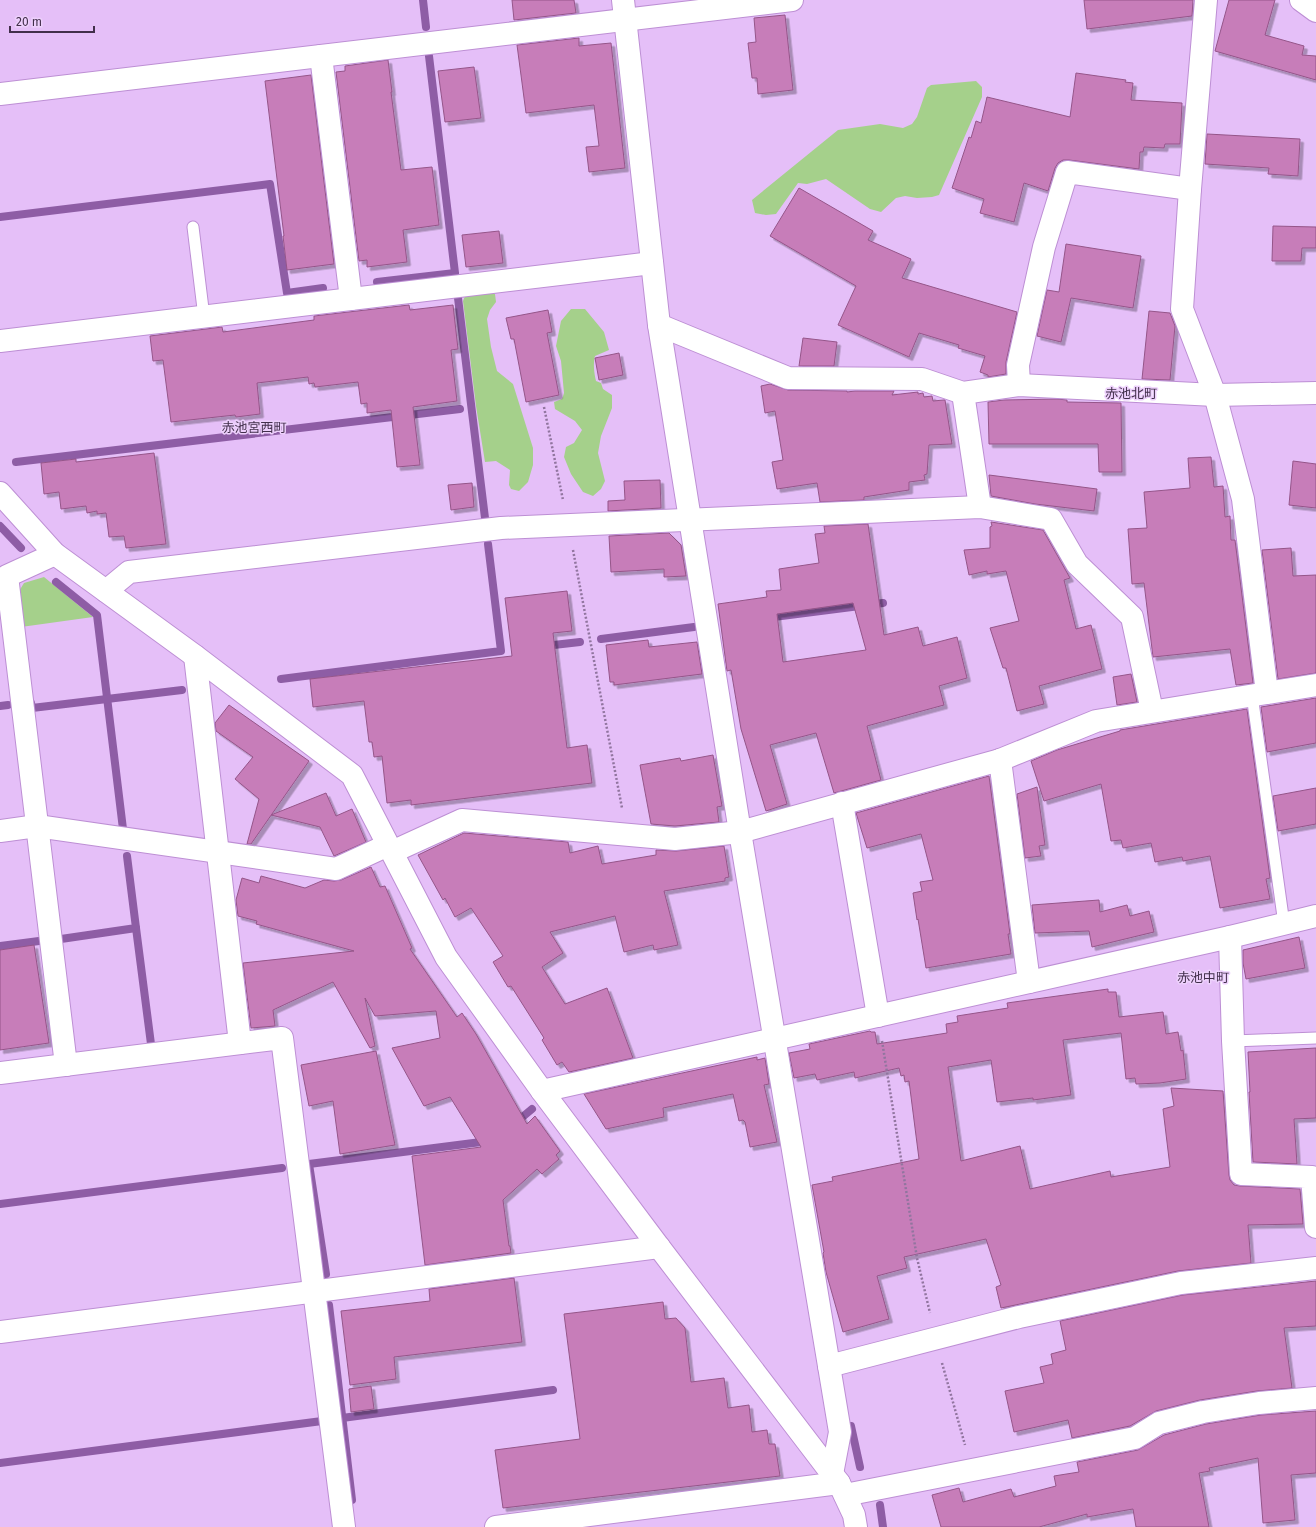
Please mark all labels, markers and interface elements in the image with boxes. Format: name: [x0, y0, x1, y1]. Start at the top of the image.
scale bar: [10, 8, 94, 34]
text: 20 m: [16, 15, 42, 29]
district label: 赤池北町: [1105, 386, 1157, 401]
district label: 赤池宮西町: [221, 420, 287, 435]
district label: 赤池中町: [1177, 970, 1229, 985]

